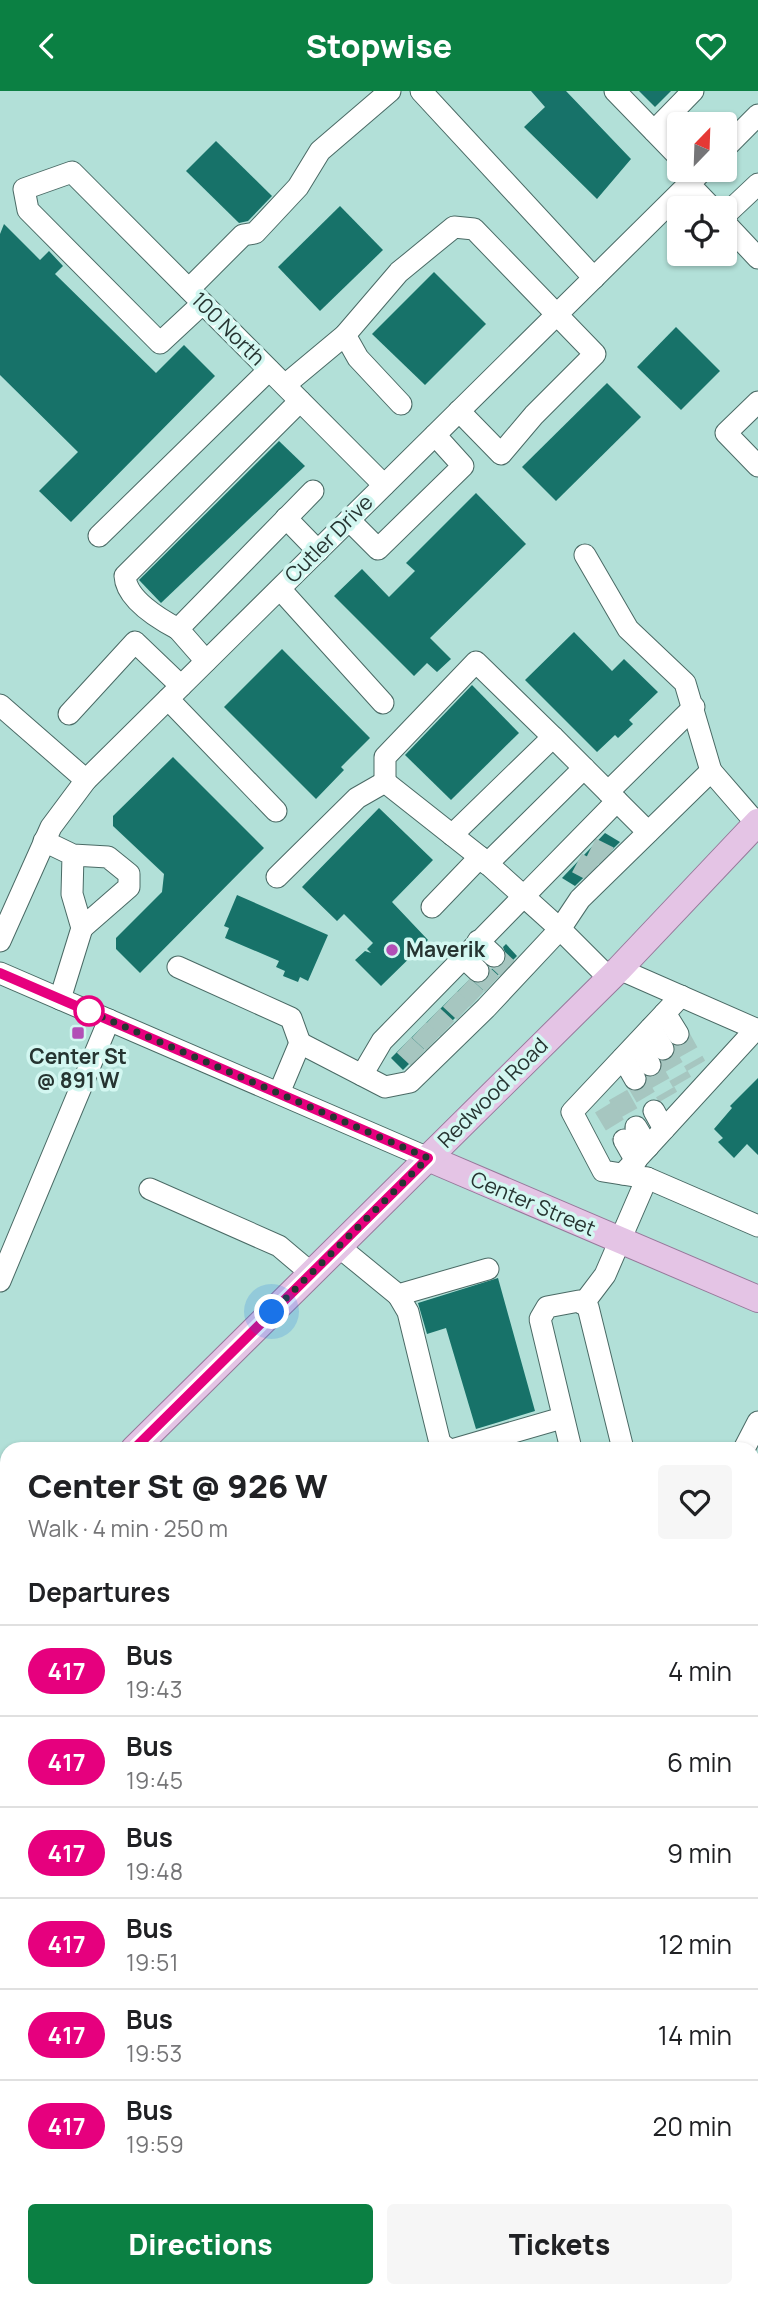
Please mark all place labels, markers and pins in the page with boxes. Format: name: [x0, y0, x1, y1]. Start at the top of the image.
place label: Maverik: [406, 935, 486, 963]
marker: Maverik: [384, 942, 400, 958]
unlabelled marker: [74, 996, 104, 1026]
marker: Center St @ 891 W: [70, 1025, 86, 1041]
place label: Center St @ 891 W: [29, 1042, 127, 1094]

